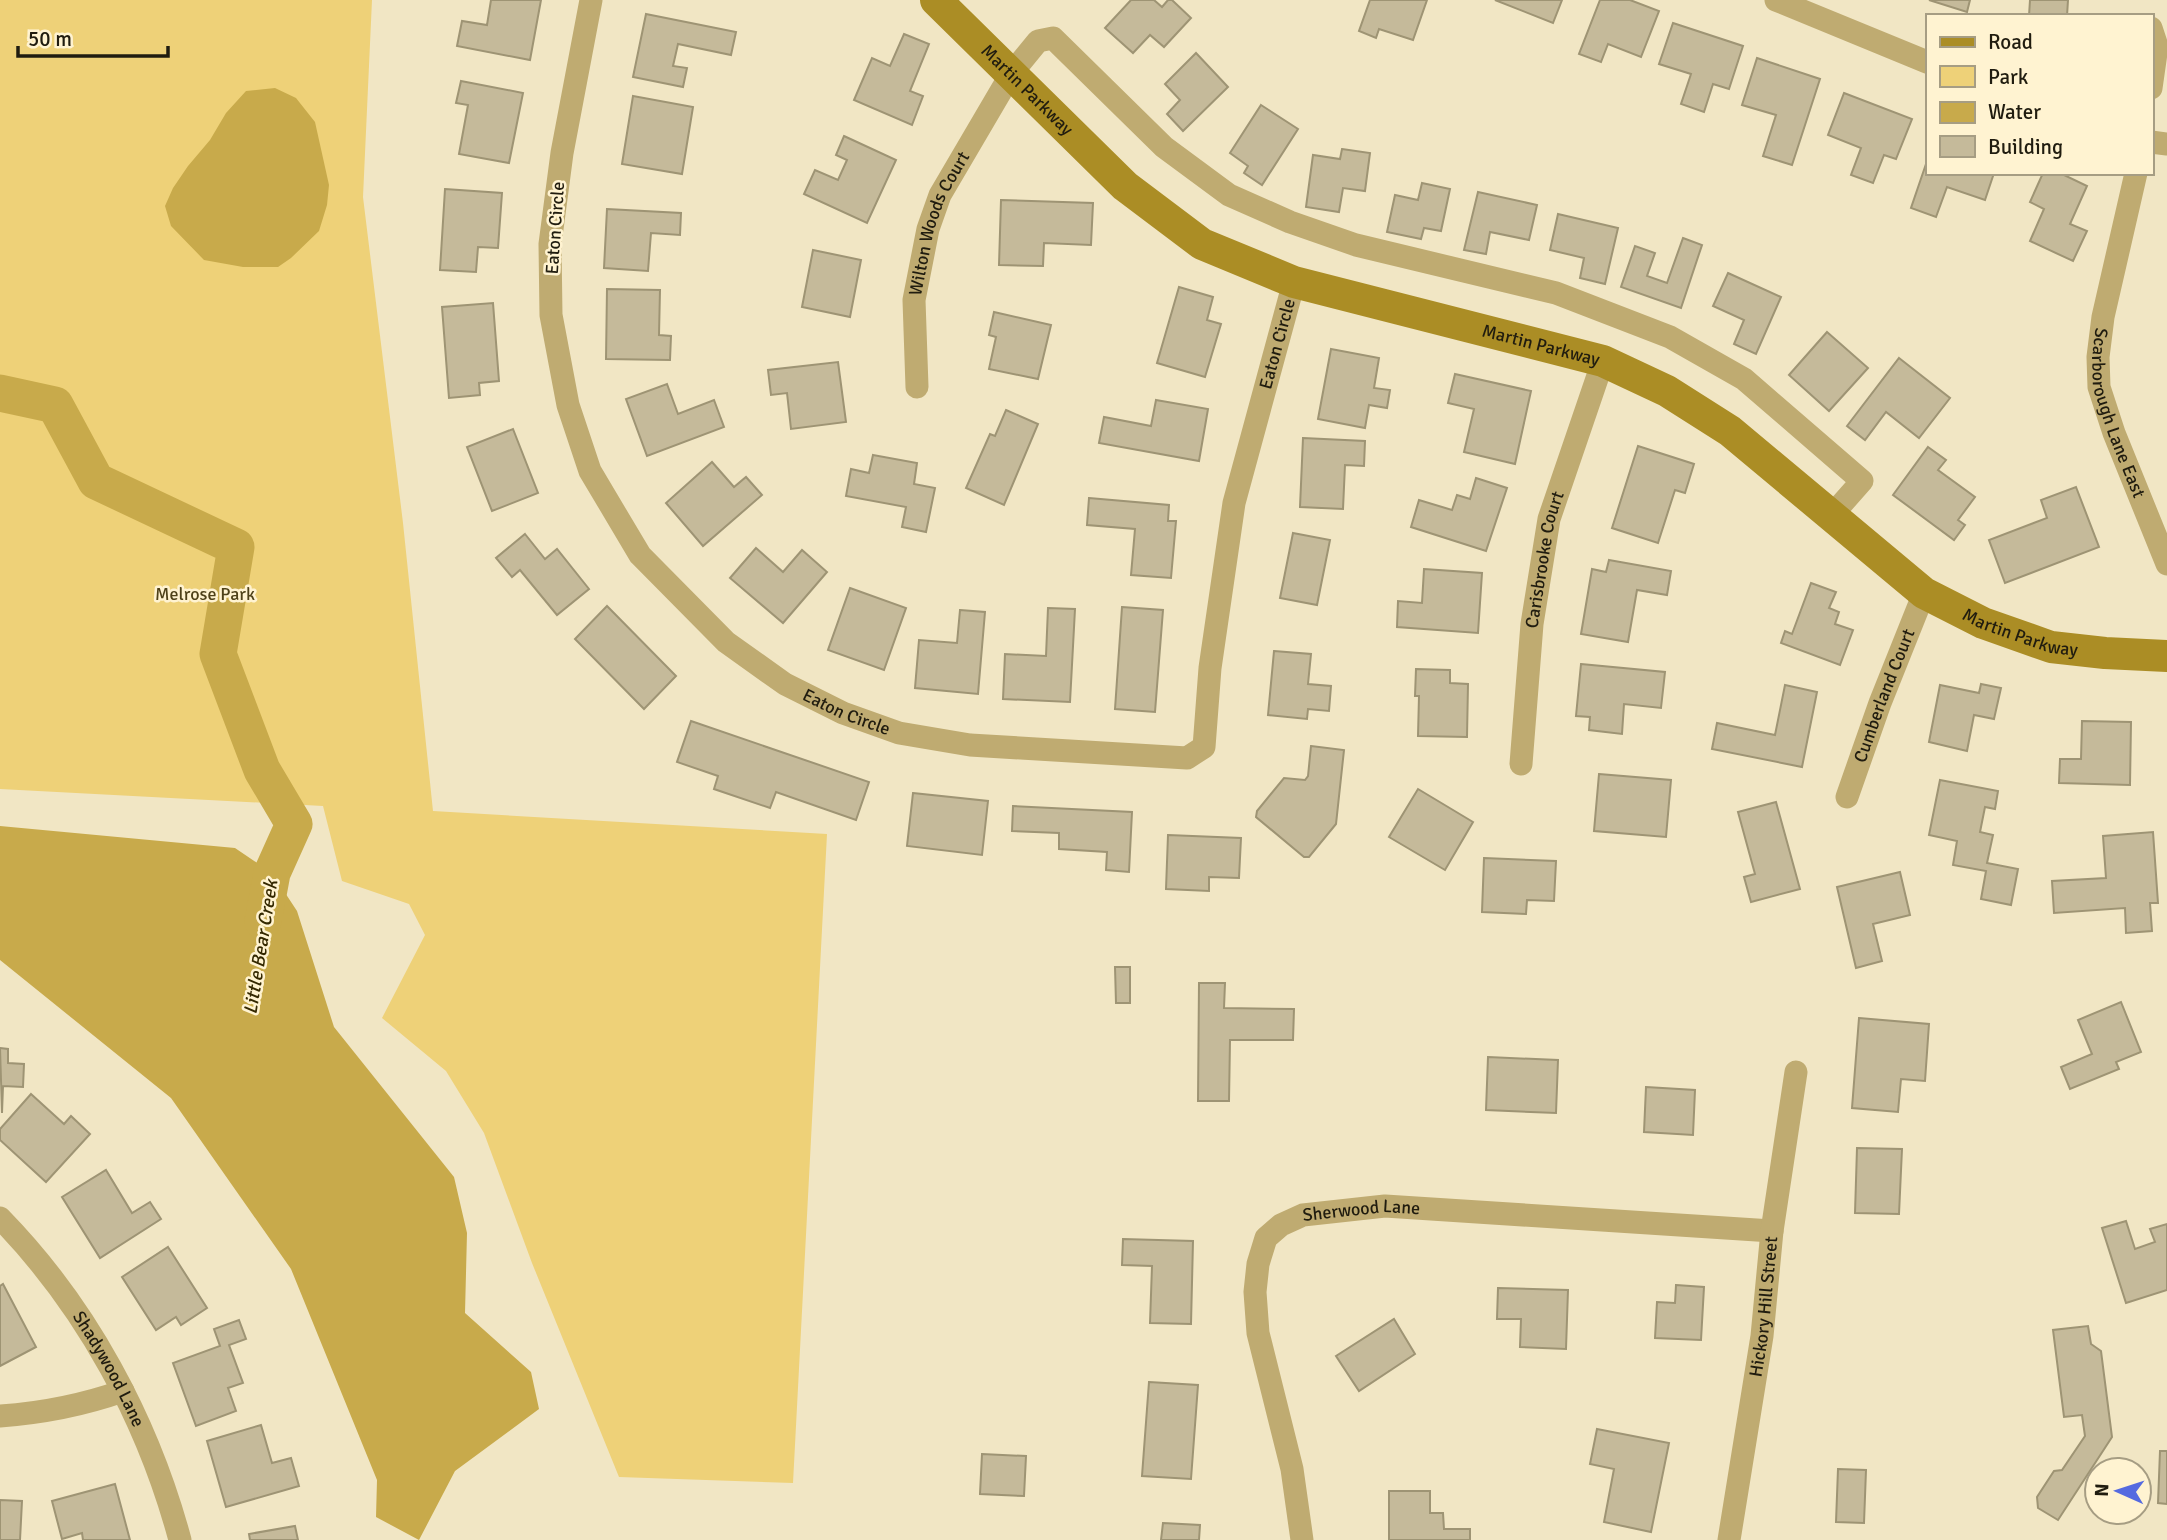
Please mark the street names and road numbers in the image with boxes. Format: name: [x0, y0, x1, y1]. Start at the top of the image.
street label: Martin Parkway: [977, 40, 1078, 140]
street label: Wilton Woods Court: [904, 147, 974, 298]
street label: Eaton Circle: [541, 181, 569, 275]
street label: Eaton Circle: [1254, 296, 1300, 392]
street label: Martin Parkway: [1480, 320, 1603, 371]
street label: Scarborough Lane East: [2087, 327, 2150, 501]
street label: Carisbrooke Court: [1521, 488, 1569, 630]
street label: Martin Parkway: [1959, 603, 2080, 661]
street label: Cumberland Court: [1849, 626, 1920, 765]
street label: Eaton Circle: [799, 684, 893, 740]
street label: Sherwood Lane: [1301, 1195, 1421, 1226]
street label: Hickory Hill Street: [1745, 1235, 1782, 1379]
street label: Shadywood Lane: [68, 1307, 150, 1430]

